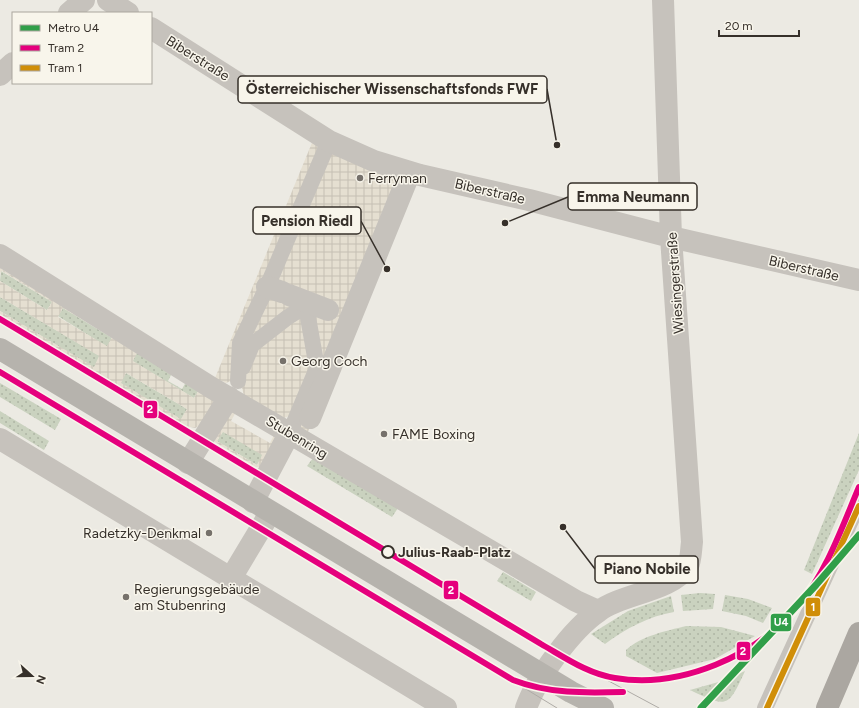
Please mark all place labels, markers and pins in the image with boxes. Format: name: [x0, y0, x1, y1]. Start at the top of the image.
callout: Österreichischer Wissenschaftsfonds FWF: [238, 76, 547, 103]
place label: Ferryman: [368, 170, 427, 187]
marker: Ferryman: [355, 173, 365, 183]
callout: Emma Neumann: [568, 183, 697, 210]
callout: Pension Riedl: [253, 207, 361, 234]
place label: Georg Coch: [291, 353, 368, 370]
marker: Georg Coch: [278, 356, 288, 366]
place label: FAME Boxing: [392, 426, 475, 443]
marker: FAME Boxing: [379, 429, 389, 439]
place label: Radetzky-Denkmal: [83, 525, 201, 542]
marker: Radetzky-Denkmal: [204, 528, 214, 538]
place label: Julius-Raab-Platz: [398, 544, 511, 561]
marker: Julius-Raab-Platz: [381, 545, 395, 559]
callout: Piano Nobile: [595, 556, 698, 583]
place label: Regierungsgebäude am Stubenring: [134, 581, 260, 614]
marker: Regierungsgebäude am Stubenring: [121, 592, 131, 602]

